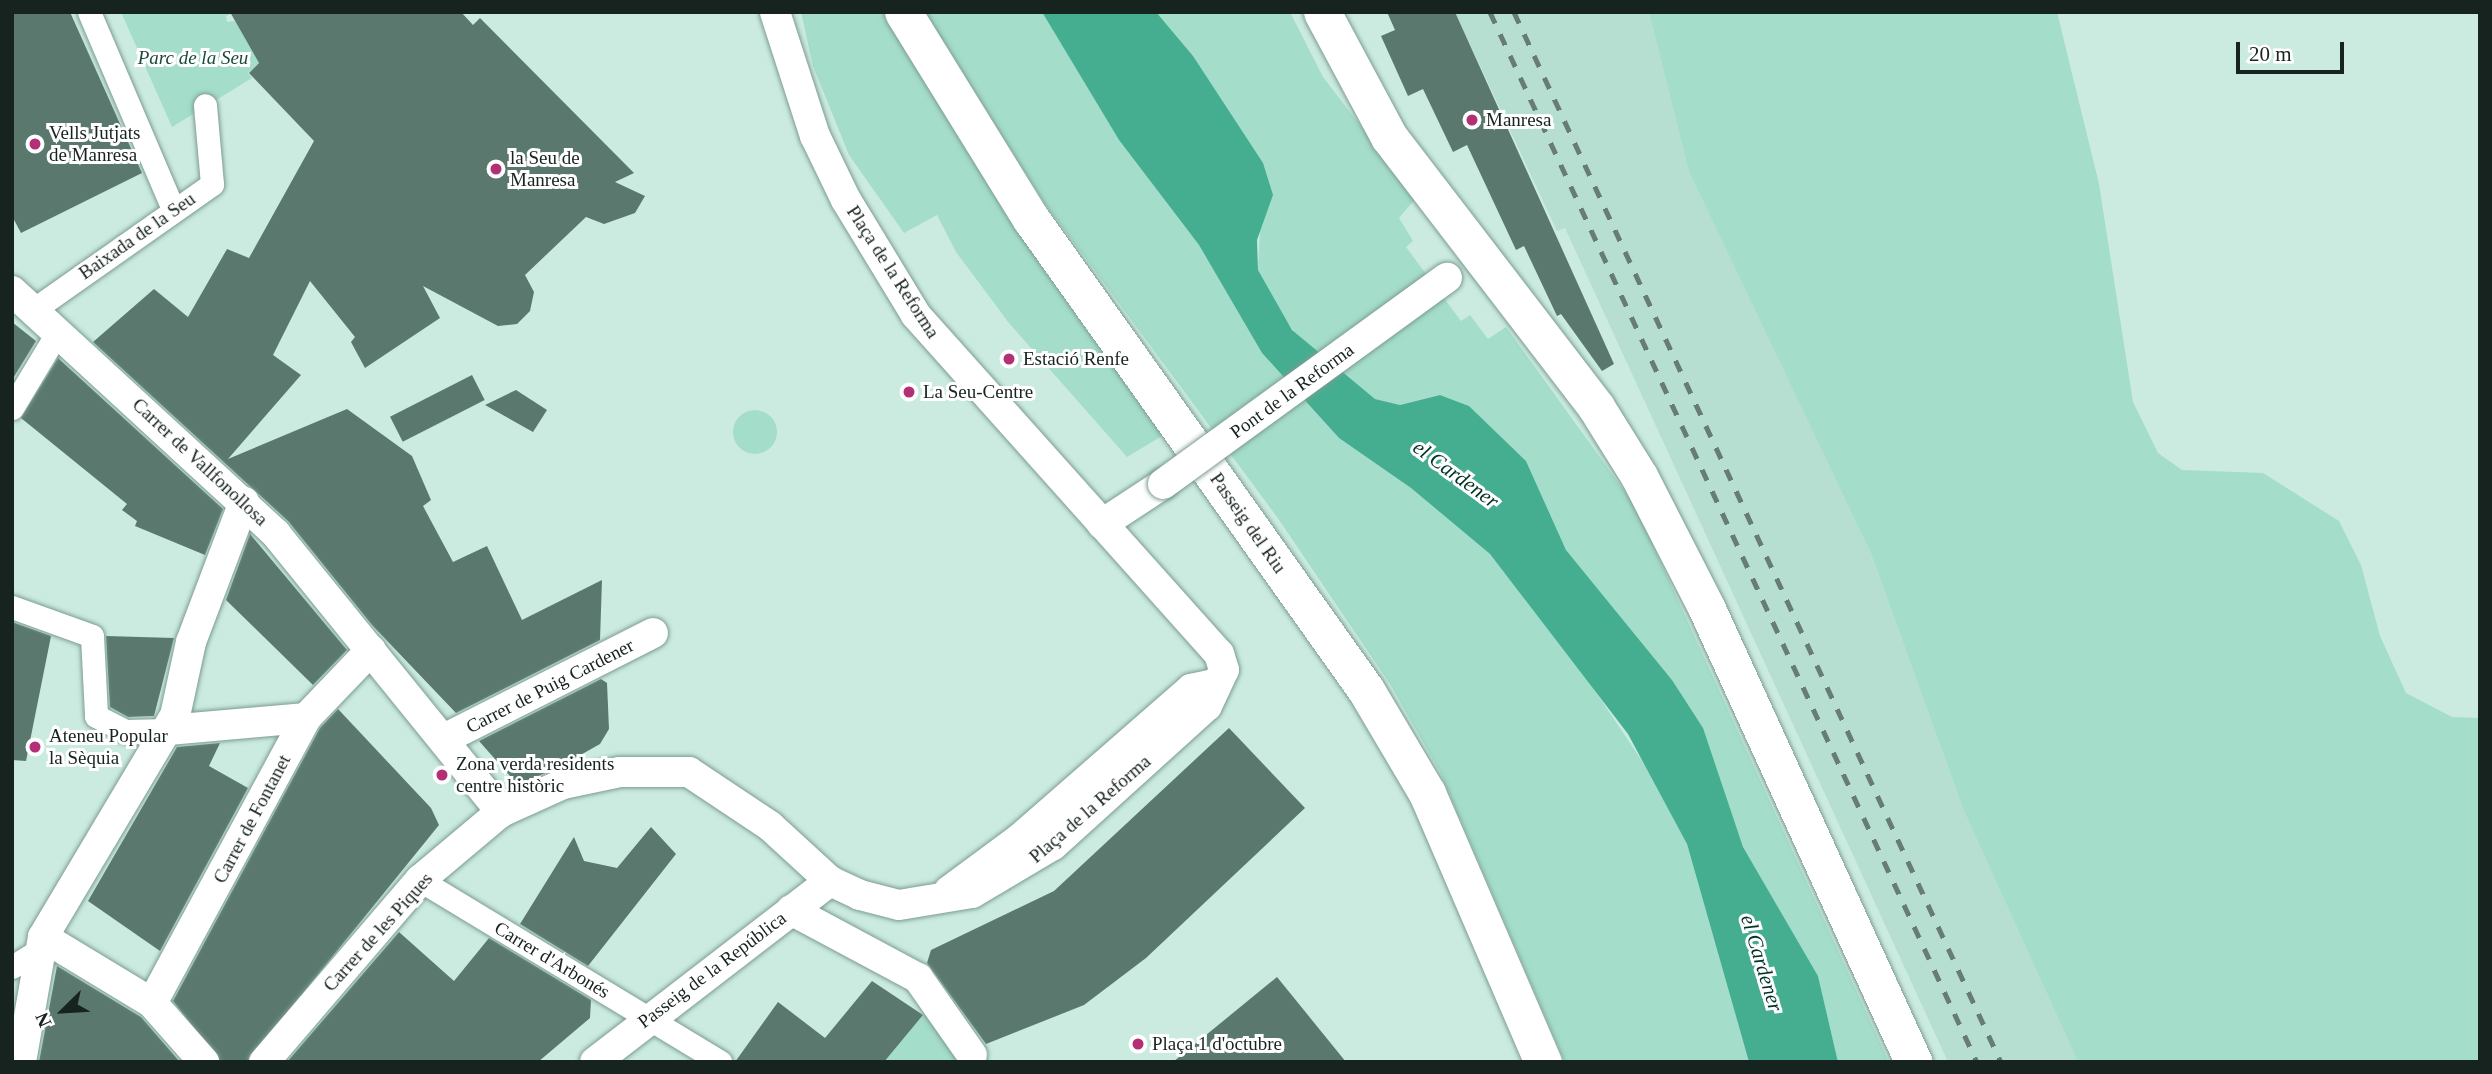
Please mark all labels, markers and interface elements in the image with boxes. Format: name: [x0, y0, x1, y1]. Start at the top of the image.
scale bar: [2240, 28, 2348, 72]
text: 20 m: [2249, 42, 2292, 66]
park label: Parc de la Seu: [138, 47, 248, 69]
place label: Manresa: [1486, 109, 1551, 131]
marker: Manresa: [1464, 112, 1480, 128]
place label: Vells Jutjats de Manresa: [49, 122, 140, 166]
marker: Vells Jutjats de Manresa: [27, 136, 43, 152]
place label: la Seu de Manresa: [510, 147, 580, 191]
marker: la Seu de Manresa: [488, 161, 504, 177]
street label: Baixada de la Seu: [74, 187, 200, 285]
street label: Plaça de la Reforma: [842, 201, 944, 343]
street label: Pont de la Reforma: [1226, 339, 1358, 443]
place label: Estació Renfe: [1023, 348, 1129, 370]
marker: Estació Renfe: [1001, 351, 1017, 367]
place label: La Seu-Centre: [923, 381, 1033, 403]
marker: La Seu-Centre: [901, 384, 917, 400]
street label: Carrer de Vallfonollosa: [127, 393, 273, 531]
water label: el Cardener: [1408, 434, 1504, 514]
street label: Passeig del Riu: [1205, 468, 1291, 578]
street label: Carrer de Puig Cardener: [462, 634, 638, 738]
place label: Ateneu Popular la Sèquia: [49, 725, 168, 769]
marker: Ateneu Popular la Sèquia: [27, 739, 43, 755]
street label: Plaça de la Reforma: [1025, 750, 1155, 868]
street label: Carrer de Fontanet: [208, 751, 296, 887]
place label: Zona verda residents centre històric: [456, 753, 614, 797]
marker: Zona verda residents centre històric: [434, 767, 450, 783]
street label: Carrer de les Piques: [319, 868, 437, 996]
street label: Passeig de la República: [633, 907, 791, 1033]
water label: el Cardener: [1735, 911, 1789, 1015]
street label: Carrer d'Arbonés: [490, 917, 614, 1003]
north arrow: [28, 976, 98, 1046]
text: N: [31, 1009, 56, 1030]
place label: Plaça 1 d'octubre: [1152, 1033, 1282, 1055]
marker: Plaça 1 d'octubre: [1130, 1036, 1146, 1052]

